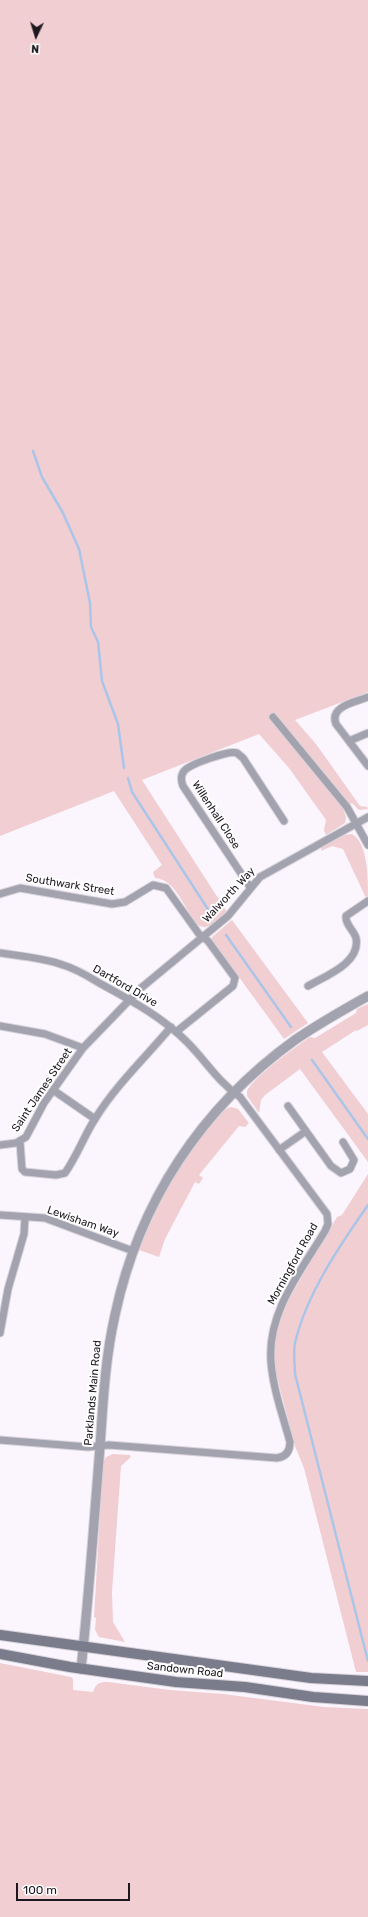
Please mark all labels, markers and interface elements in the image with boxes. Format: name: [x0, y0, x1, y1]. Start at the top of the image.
north arrow: [16, 16, 56, 56]
text: N: [31, 42, 40, 55]
street label: Willenhall Close: [189, 778, 243, 852]
street label: Walworth Way: [200, 865, 258, 925]
street label: Southwark Street: [25, 871, 115, 899]
street label: Dartford Drive: [90, 962, 160, 1010]
street label: Saint James Street: [9, 1046, 75, 1134]
street label: Lewisham Way: [45, 1204, 121, 1240]
street label: Morningford Road: [265, 1221, 321, 1307]
street label: Parklands Main Road: [82, 1340, 104, 1446]
street label: Sandown Road: [146, 1659, 224, 1681]
scale bar: [18, 1875, 132, 1901]
text: 100 m: [23, 1883, 57, 1897]

